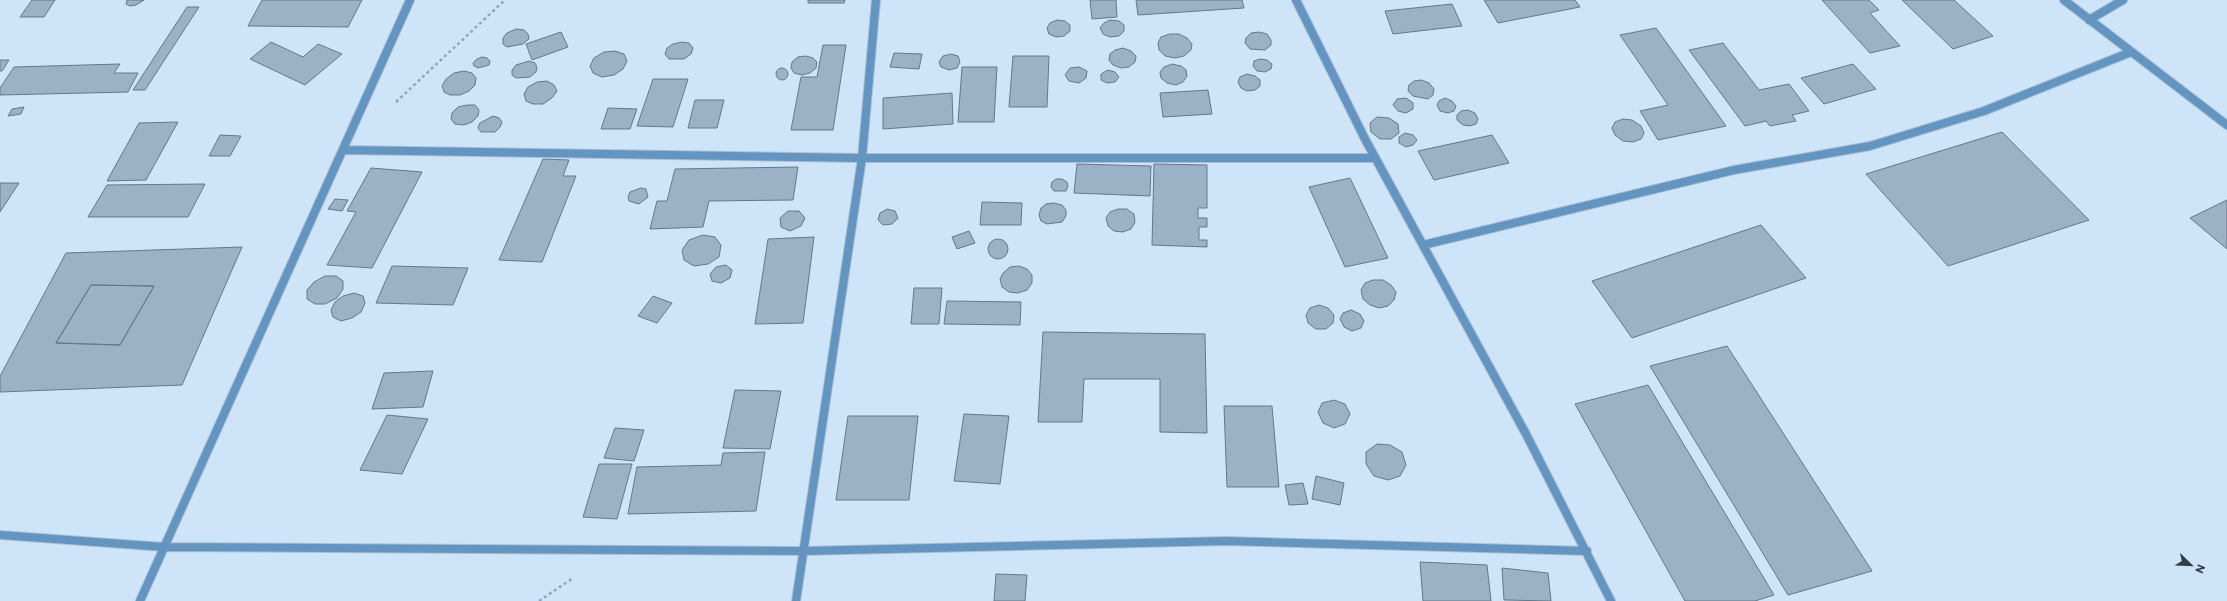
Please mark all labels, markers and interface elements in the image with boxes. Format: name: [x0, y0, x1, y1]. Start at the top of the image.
north arrow: [2171, 545, 2211, 585]
text: N: [2193, 563, 2208, 575]

